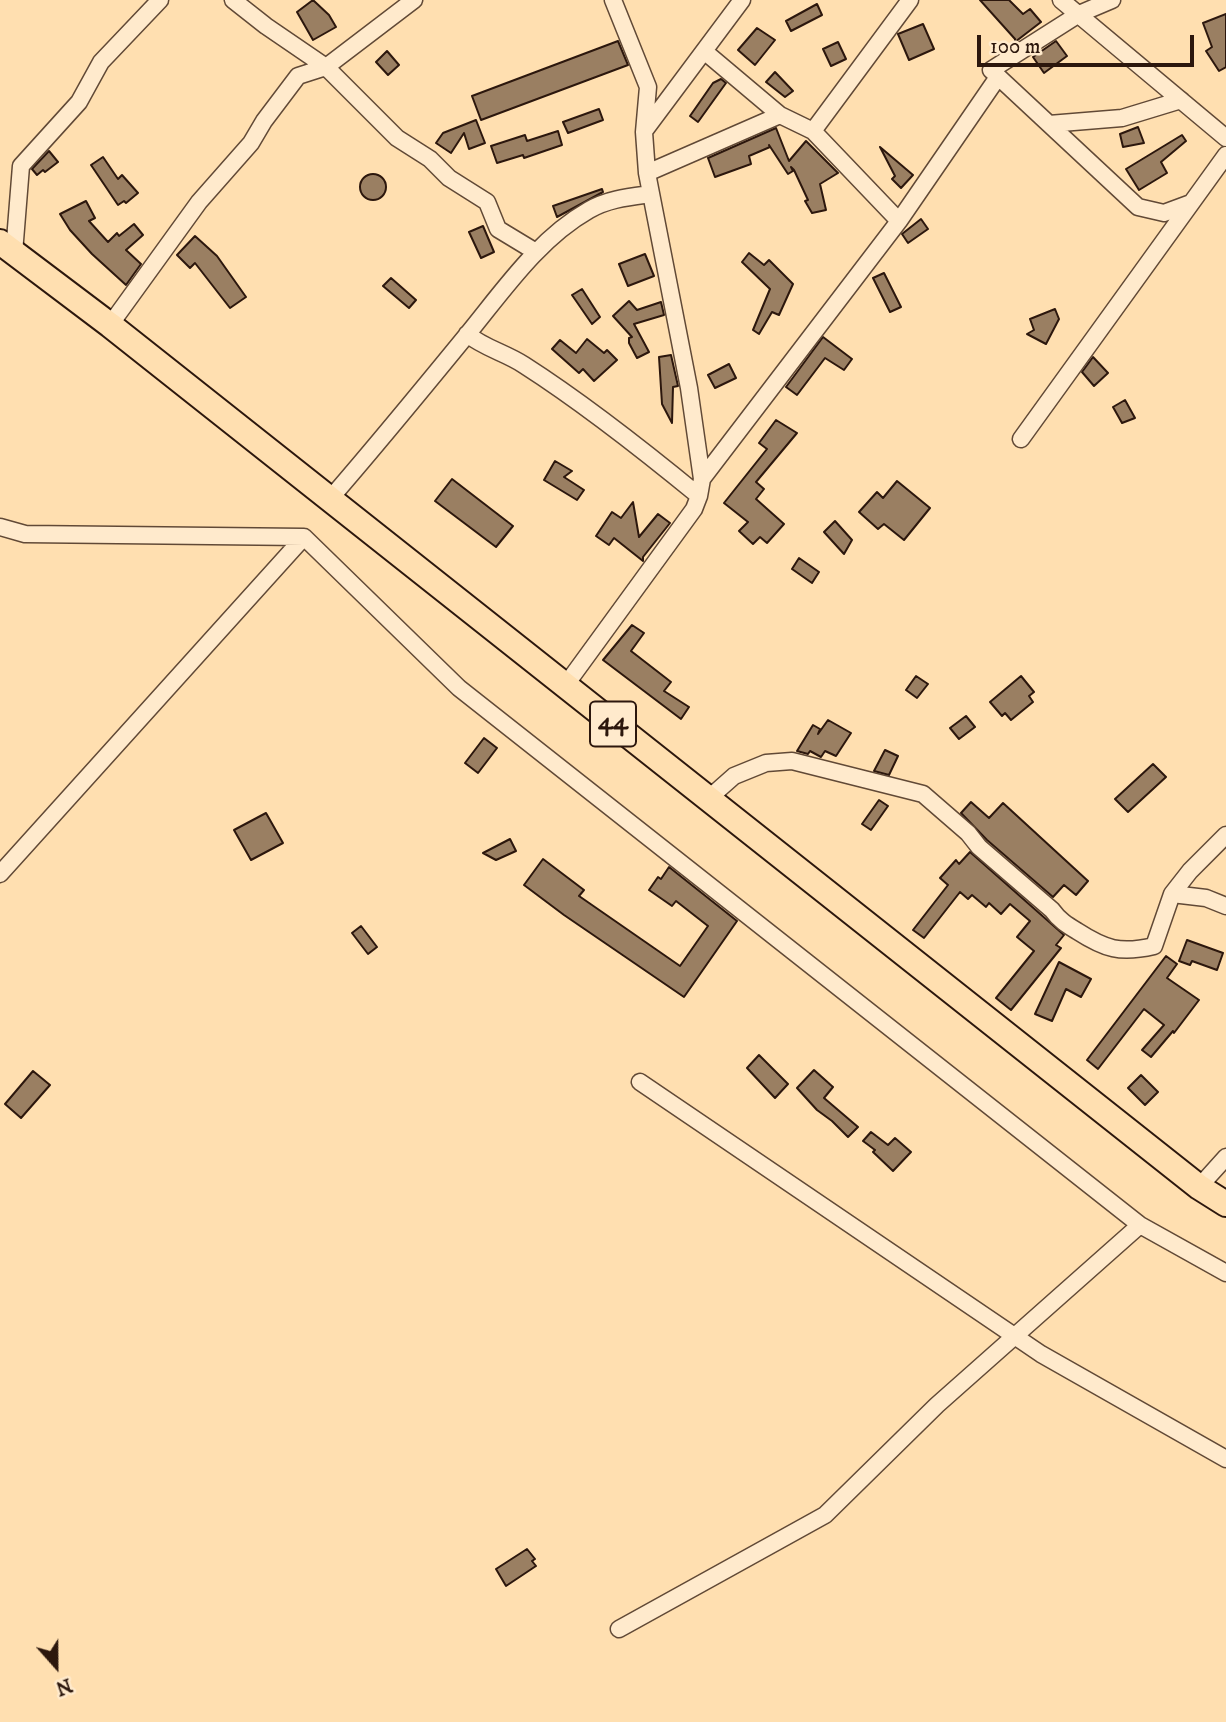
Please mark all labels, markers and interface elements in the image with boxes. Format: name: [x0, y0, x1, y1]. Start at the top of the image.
scale bar: [981, 21, 1198, 65]
text: 100 m: [990, 34, 1041, 60]
road number: 44: [590, 702, 636, 746]
north arrow: [21, 1631, 91, 1701]
text: N: [52, 1673, 75, 1700]

